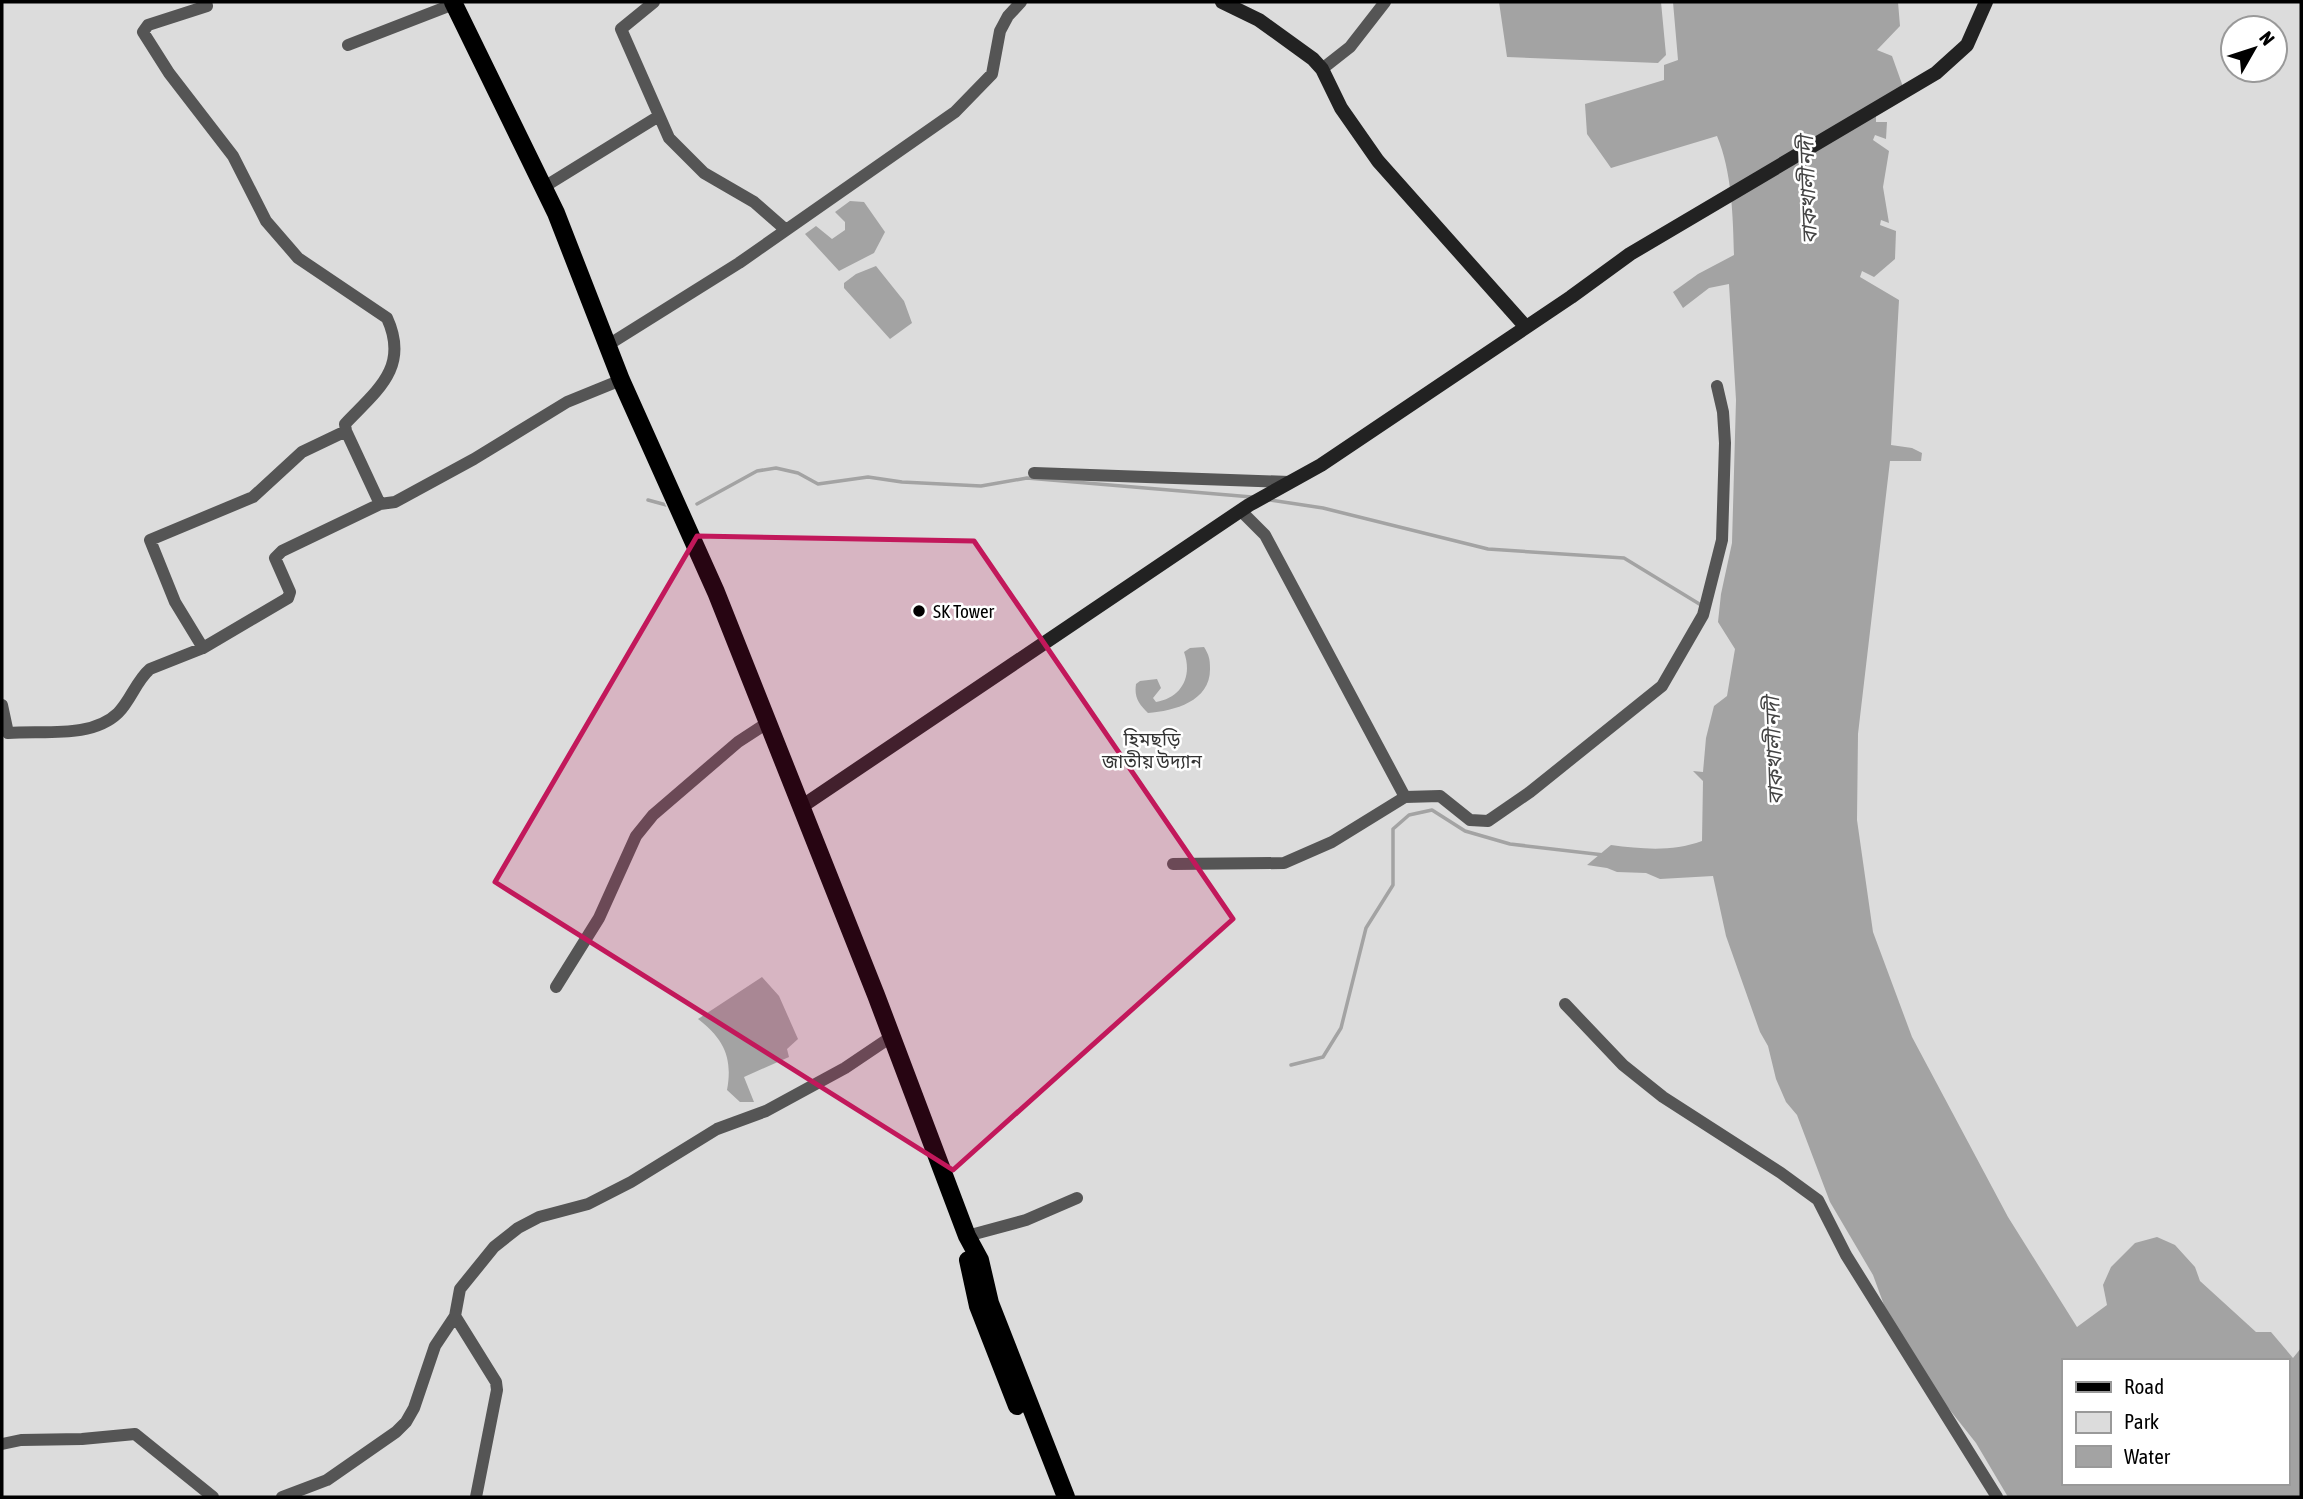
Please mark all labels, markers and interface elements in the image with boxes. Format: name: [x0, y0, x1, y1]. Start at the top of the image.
north arrow: [2219, 14, 2289, 84]
text: N: [2255, 27, 2279, 50]
water label: বাকখালী নদী: [1793, 131, 1821, 245]
place label: SK Tower: [933, 600, 995, 622]
marker: SK Tower: [911, 603, 927, 619]
water label: বাকখালী নদী: [1759, 692, 1787, 806]
park label: হিমছড়ি জাতীয় উদ্যান: [1101, 728, 1203, 772]
legend: [2062, 1359, 2289, 1485]
text: Road: [2124, 1374, 2164, 1398]
text: Park: [2124, 1409, 2159, 1433]
text: Water: [2124, 1444, 2171, 1468]

